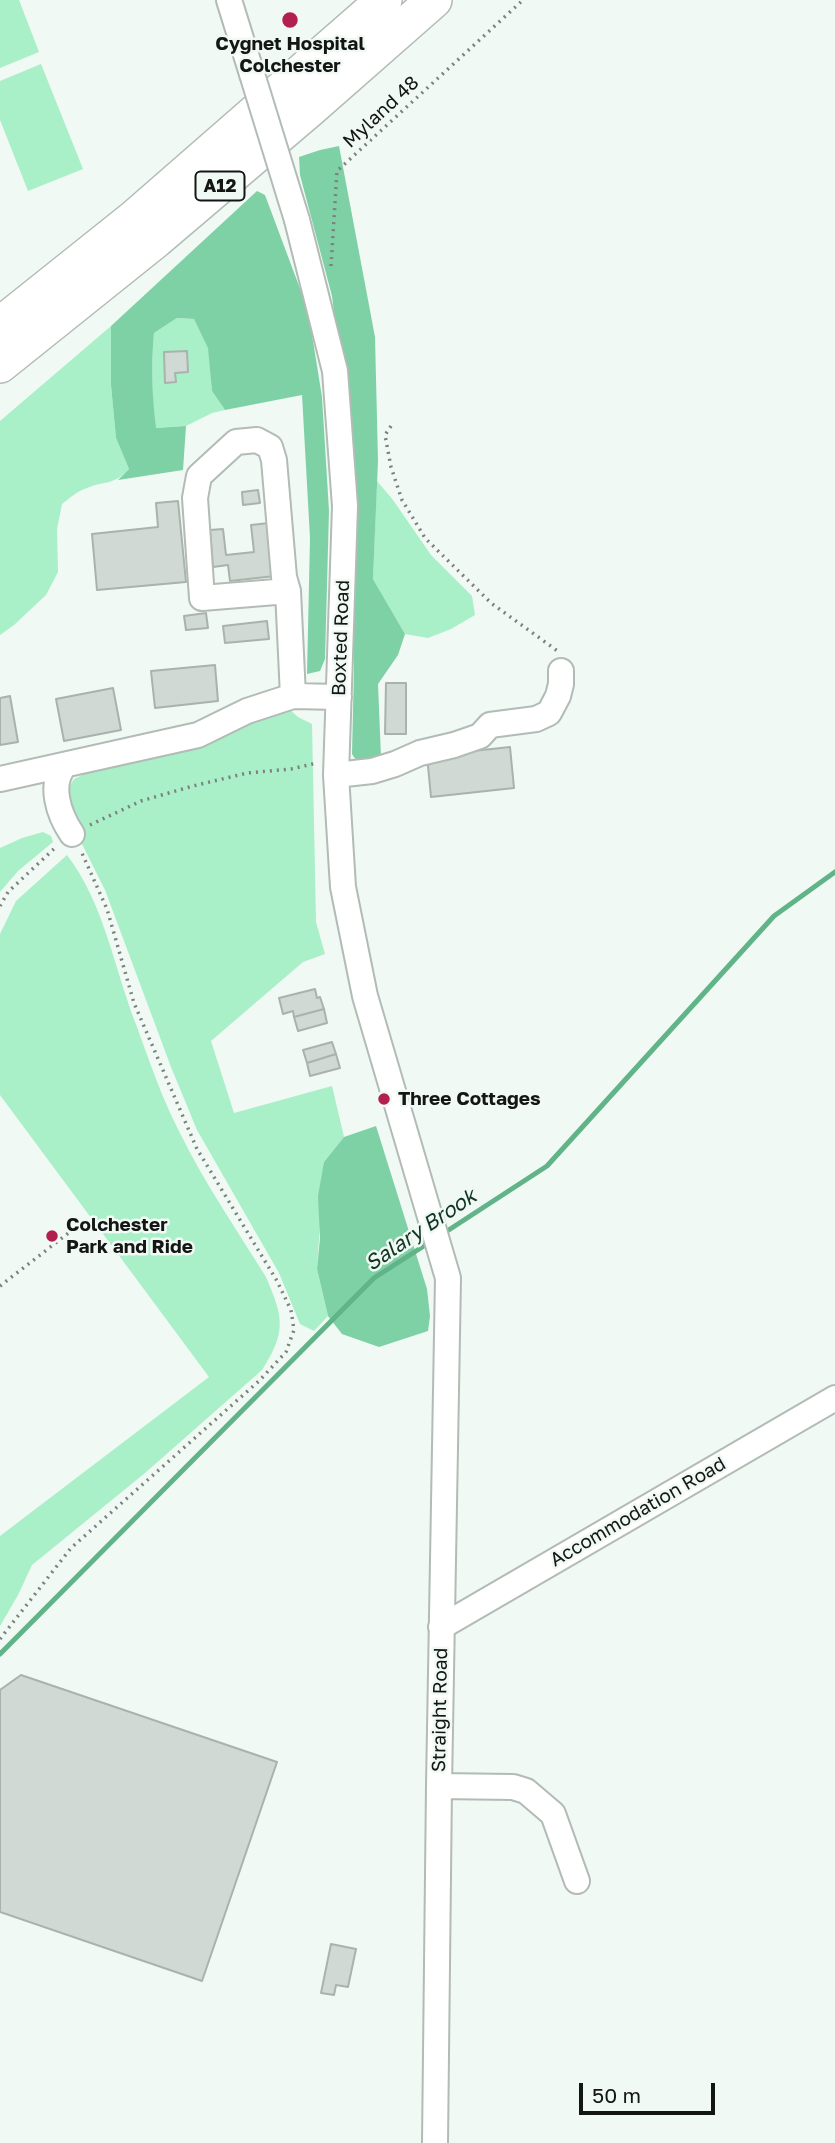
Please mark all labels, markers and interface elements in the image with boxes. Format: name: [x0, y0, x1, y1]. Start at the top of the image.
marker: Cygnet Hospital Colchester: [280, 10, 300, 30]
place label: Cygnet Hospital Colchester: [215, 33, 365, 77]
street label: Myland 48: [338, 71, 424, 153]
road number: A12: [196, 172, 244, 201]
street label: Boxted Road: [328, 580, 354, 696]
place label: Three Cottages: [398, 1088, 541, 1110]
marker: Three Cottages: [376, 1091, 392, 1107]
water label: Salary Brook: [361, 1184, 481, 1276]
place label: Colchester Park and Ride: [66, 1214, 193, 1258]
marker: Colchester Park and Ride: [44, 1228, 60, 1244]
street label: Accommodation Road: [546, 1452, 730, 1572]
street label: Straight Road: [428, 1648, 452, 1772]
scale bar: [583, 2070, 720, 2114]
text: 50 m: [592, 2082, 641, 2108]

